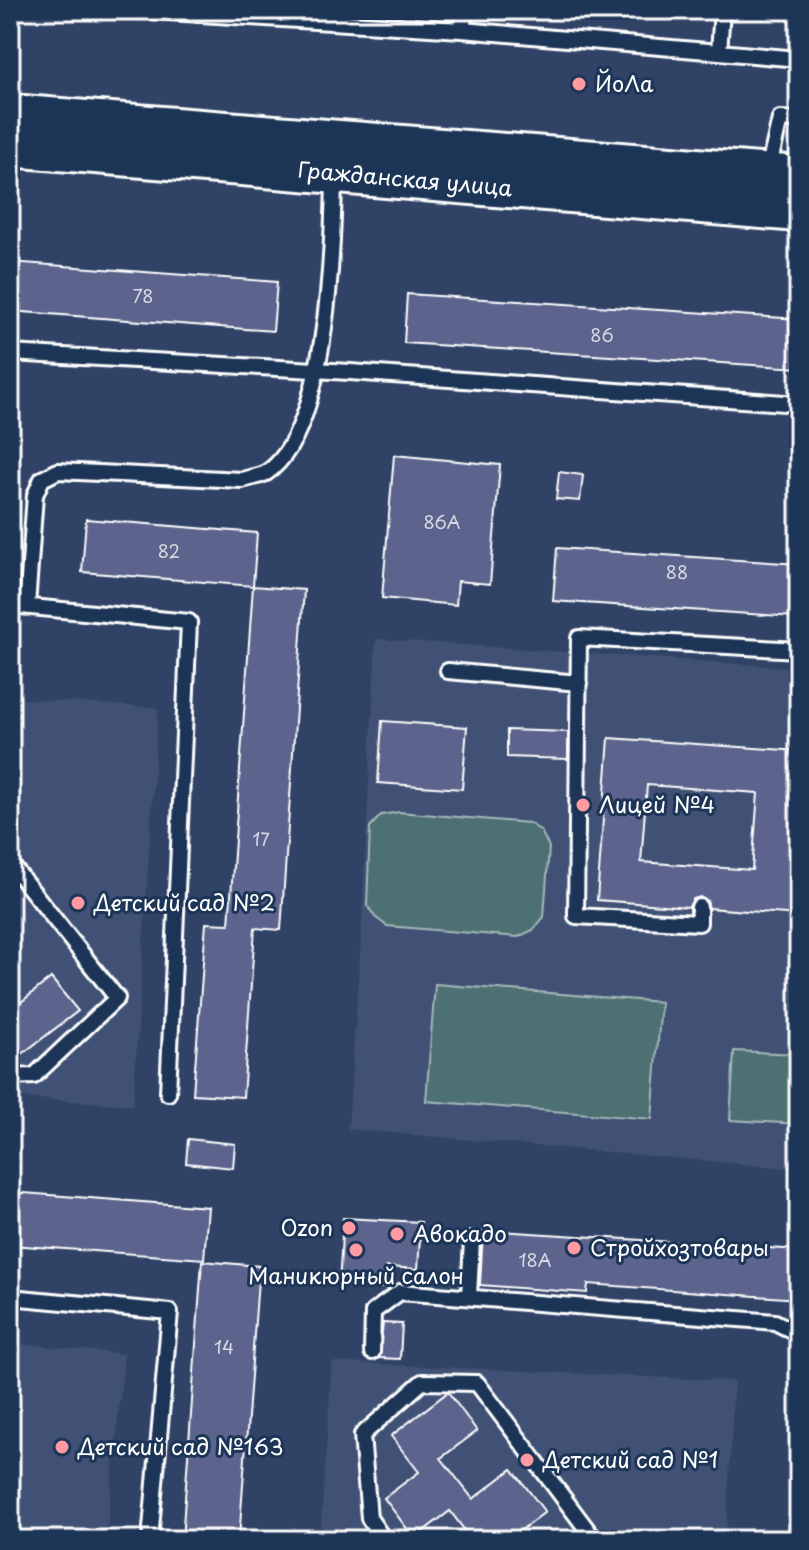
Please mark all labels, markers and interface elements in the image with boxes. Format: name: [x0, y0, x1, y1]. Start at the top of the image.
place label: ЙоЛа: [595, 66, 654, 99]
marker: ЙоЛа: [570, 75, 588, 93]
street label: Гражданская улица: [296, 152, 514, 203]
house number: 78: [133, 282, 154, 309]
house number: 86: [590, 321, 614, 348]
house number: 86А: [423, 508, 461, 535]
house number: 82: [158, 537, 180, 564]
house number: 88: [666, 558, 688, 585]
place label: Лицей №4: [599, 787, 715, 820]
marker: Лицей №4: [574, 796, 592, 814]
house number: 17: [252, 825, 270, 852]
place label: Детский сад №2: [93, 885, 275, 918]
marker: Детский сад №2: [69, 894, 87, 912]
place label: Ozon: [280, 1210, 333, 1243]
place label: Авокадо: [413, 1216, 507, 1249]
marker: Ozon: [340, 1219, 358, 1237]
marker: Авокадо: [388, 1225, 406, 1243]
place label: Стройхозтовары: [590, 1230, 769, 1263]
marker: Стройхозтовары: [565, 1239, 583, 1257]
marker: Маникюрный салон: [347, 1241, 365, 1259]
house number: 18А: [518, 1246, 552, 1273]
place label: Маникюрный салон: [248, 1258, 464, 1291]
house number: 14: [214, 1333, 234, 1360]
place label: Детский сад №163: [77, 1429, 284, 1462]
marker: Детский сад №163: [53, 1438, 71, 1456]
place label: Детский сад №1: [542, 1442, 718, 1475]
marker: Детский сад №1: [518, 1451, 536, 1469]

